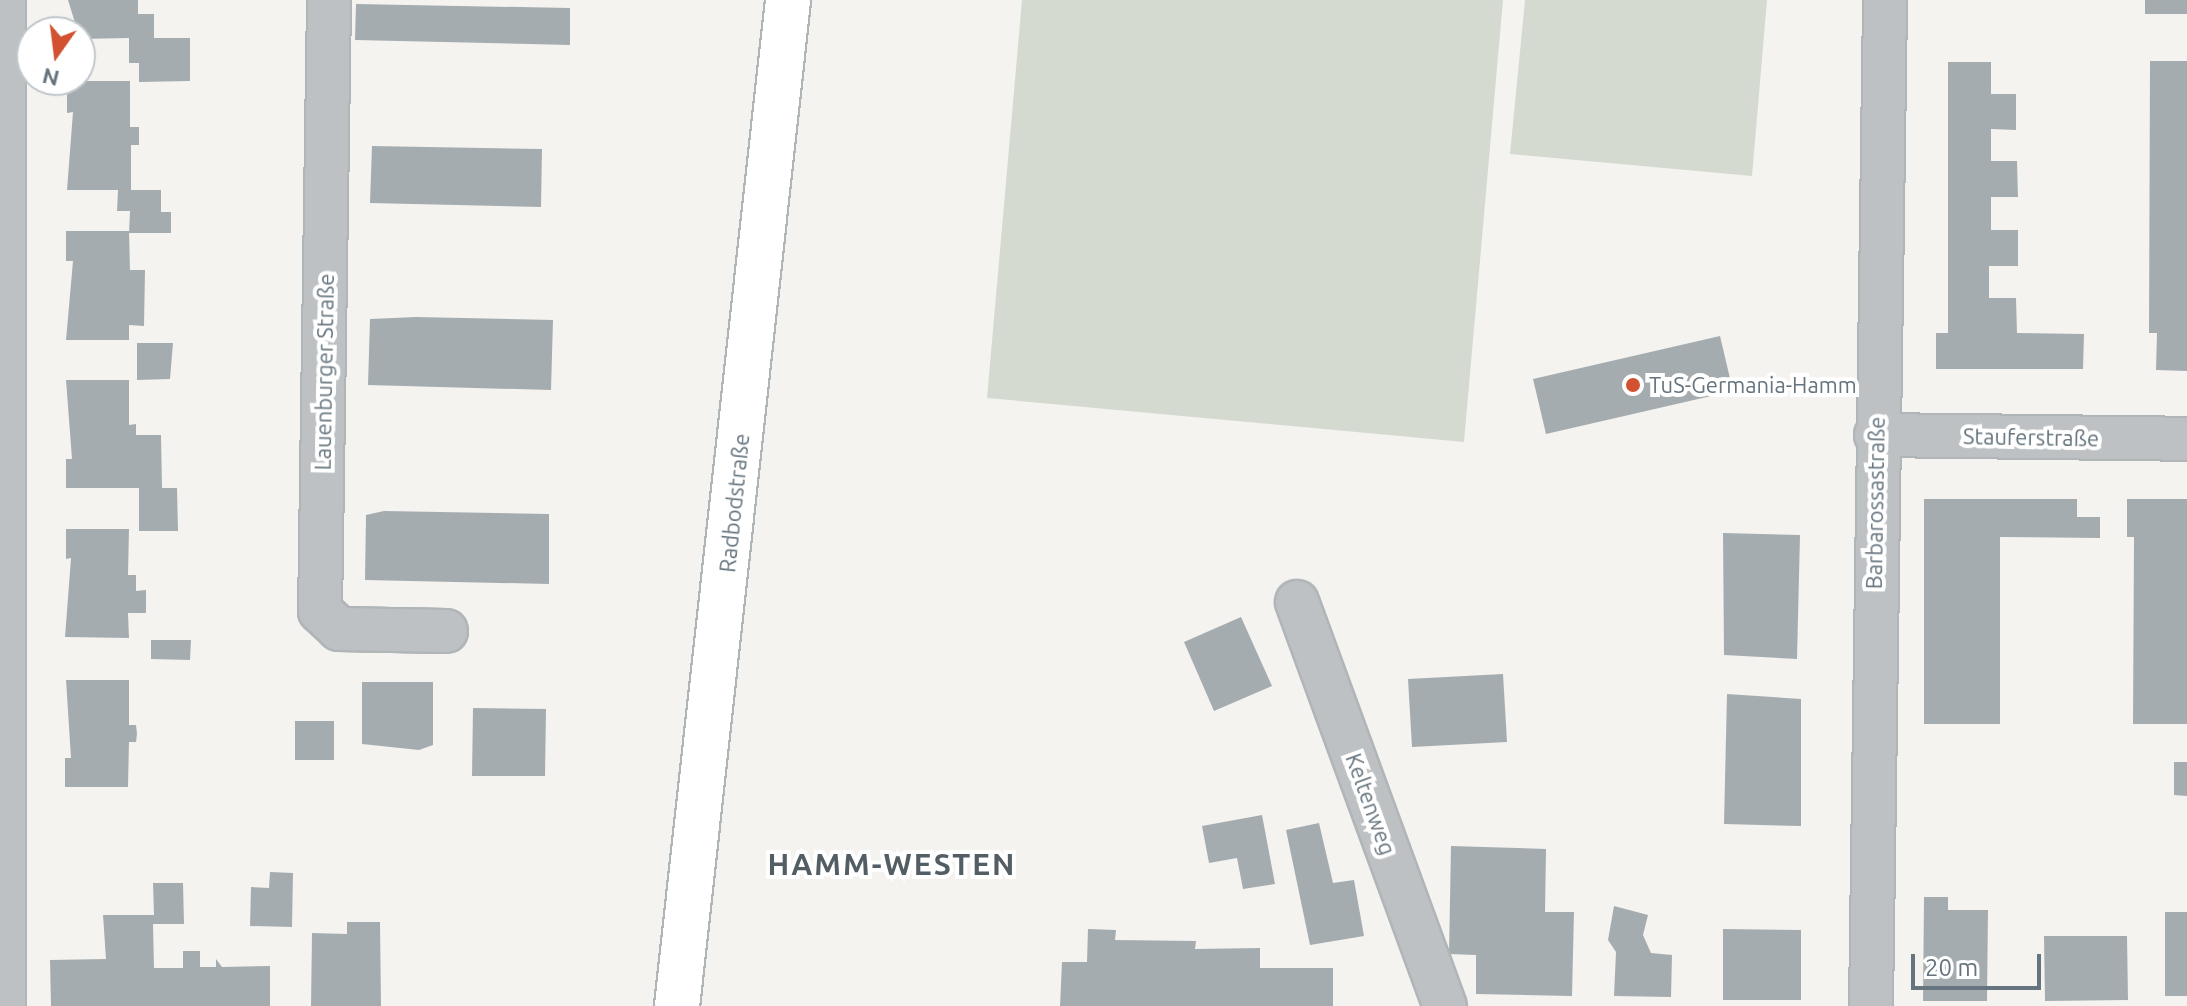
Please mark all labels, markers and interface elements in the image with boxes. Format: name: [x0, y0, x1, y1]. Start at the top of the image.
north arrow: [16, 16, 96, 96]
text: N: [40, 64, 62, 92]
street label: Lauenburger Straße: [309, 273, 339, 471]
place label: TuS-Germania-Hamm: [1649, 372, 1857, 398]
marker: TuS-Germania-Hamm: [1624, 376, 1642, 394]
street label: Barbarossastraße: [1860, 416, 1890, 590]
street label: Stauferstraße: [1963, 423, 2099, 451]
street label: Radbodstraße: [714, 432, 754, 574]
street label: Keltenweg: [1340, 750, 1402, 858]
district label: HAMM-WESTEN: [768, 846, 1016, 882]
scale bar: [1915, 938, 2045, 988]
text: 20 m: [1925, 954, 1978, 981]

